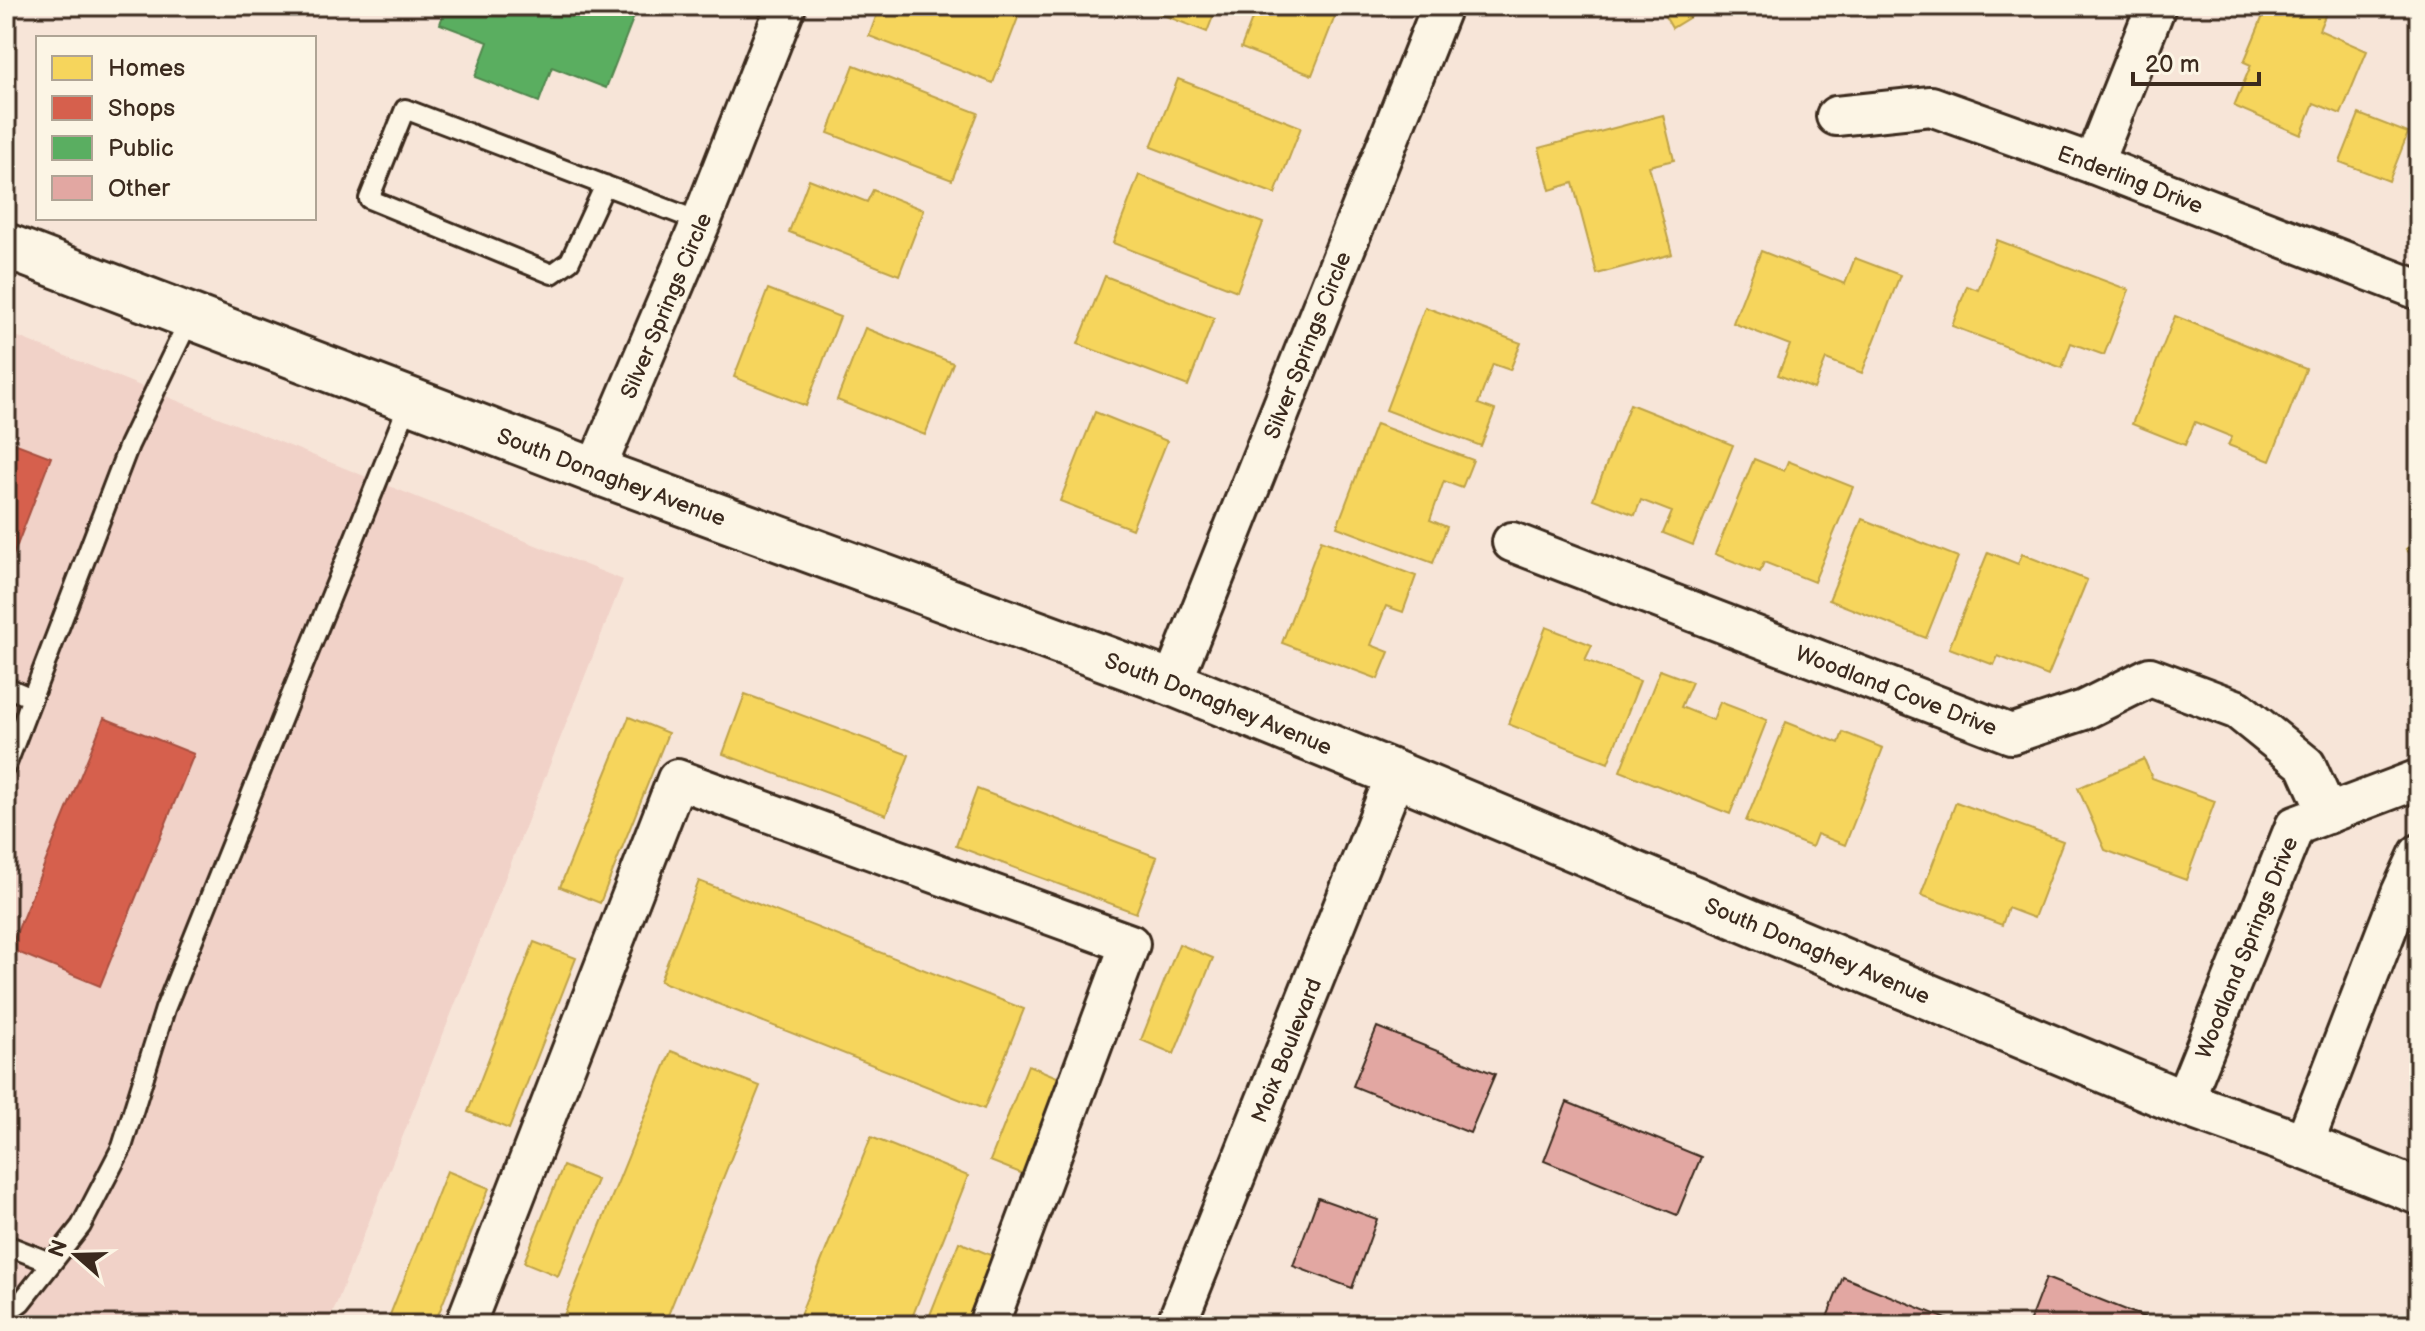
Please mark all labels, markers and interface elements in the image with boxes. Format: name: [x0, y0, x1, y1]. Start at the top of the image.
legend: [36, 36, 316, 220]
scale bar: [2133, 36, 2259, 86]
text: 20 m: [2145, 50, 2200, 79]
text: Homes: [108, 54, 185, 83]
text: Shops: [108, 94, 175, 123]
text: Public: [108, 134, 174, 163]
street label: Enderling Drive: [2054, 140, 2207, 220]
text: Other: [108, 174, 170, 203]
street label: Silver Springs Circle: [615, 209, 718, 403]
street label: Silver Springs Circle: [1259, 248, 1358, 443]
street label: South Donaghey Avenue: [493, 423, 729, 533]
street label: Woodland Cove Drive: [1791, 640, 2001, 742]
street label: South Donaghey Avenue: [1101, 648, 1336, 762]
street label: Woodland Springs Drive: [2190, 833, 2304, 1063]
street label: South Donaghey Avenue: [1700, 893, 1934, 1011]
street label: Moix Boulevard: [1246, 975, 1328, 1127]
north arrow: [36, 1215, 116, 1295]
text: N: [43, 1236, 74, 1261]

